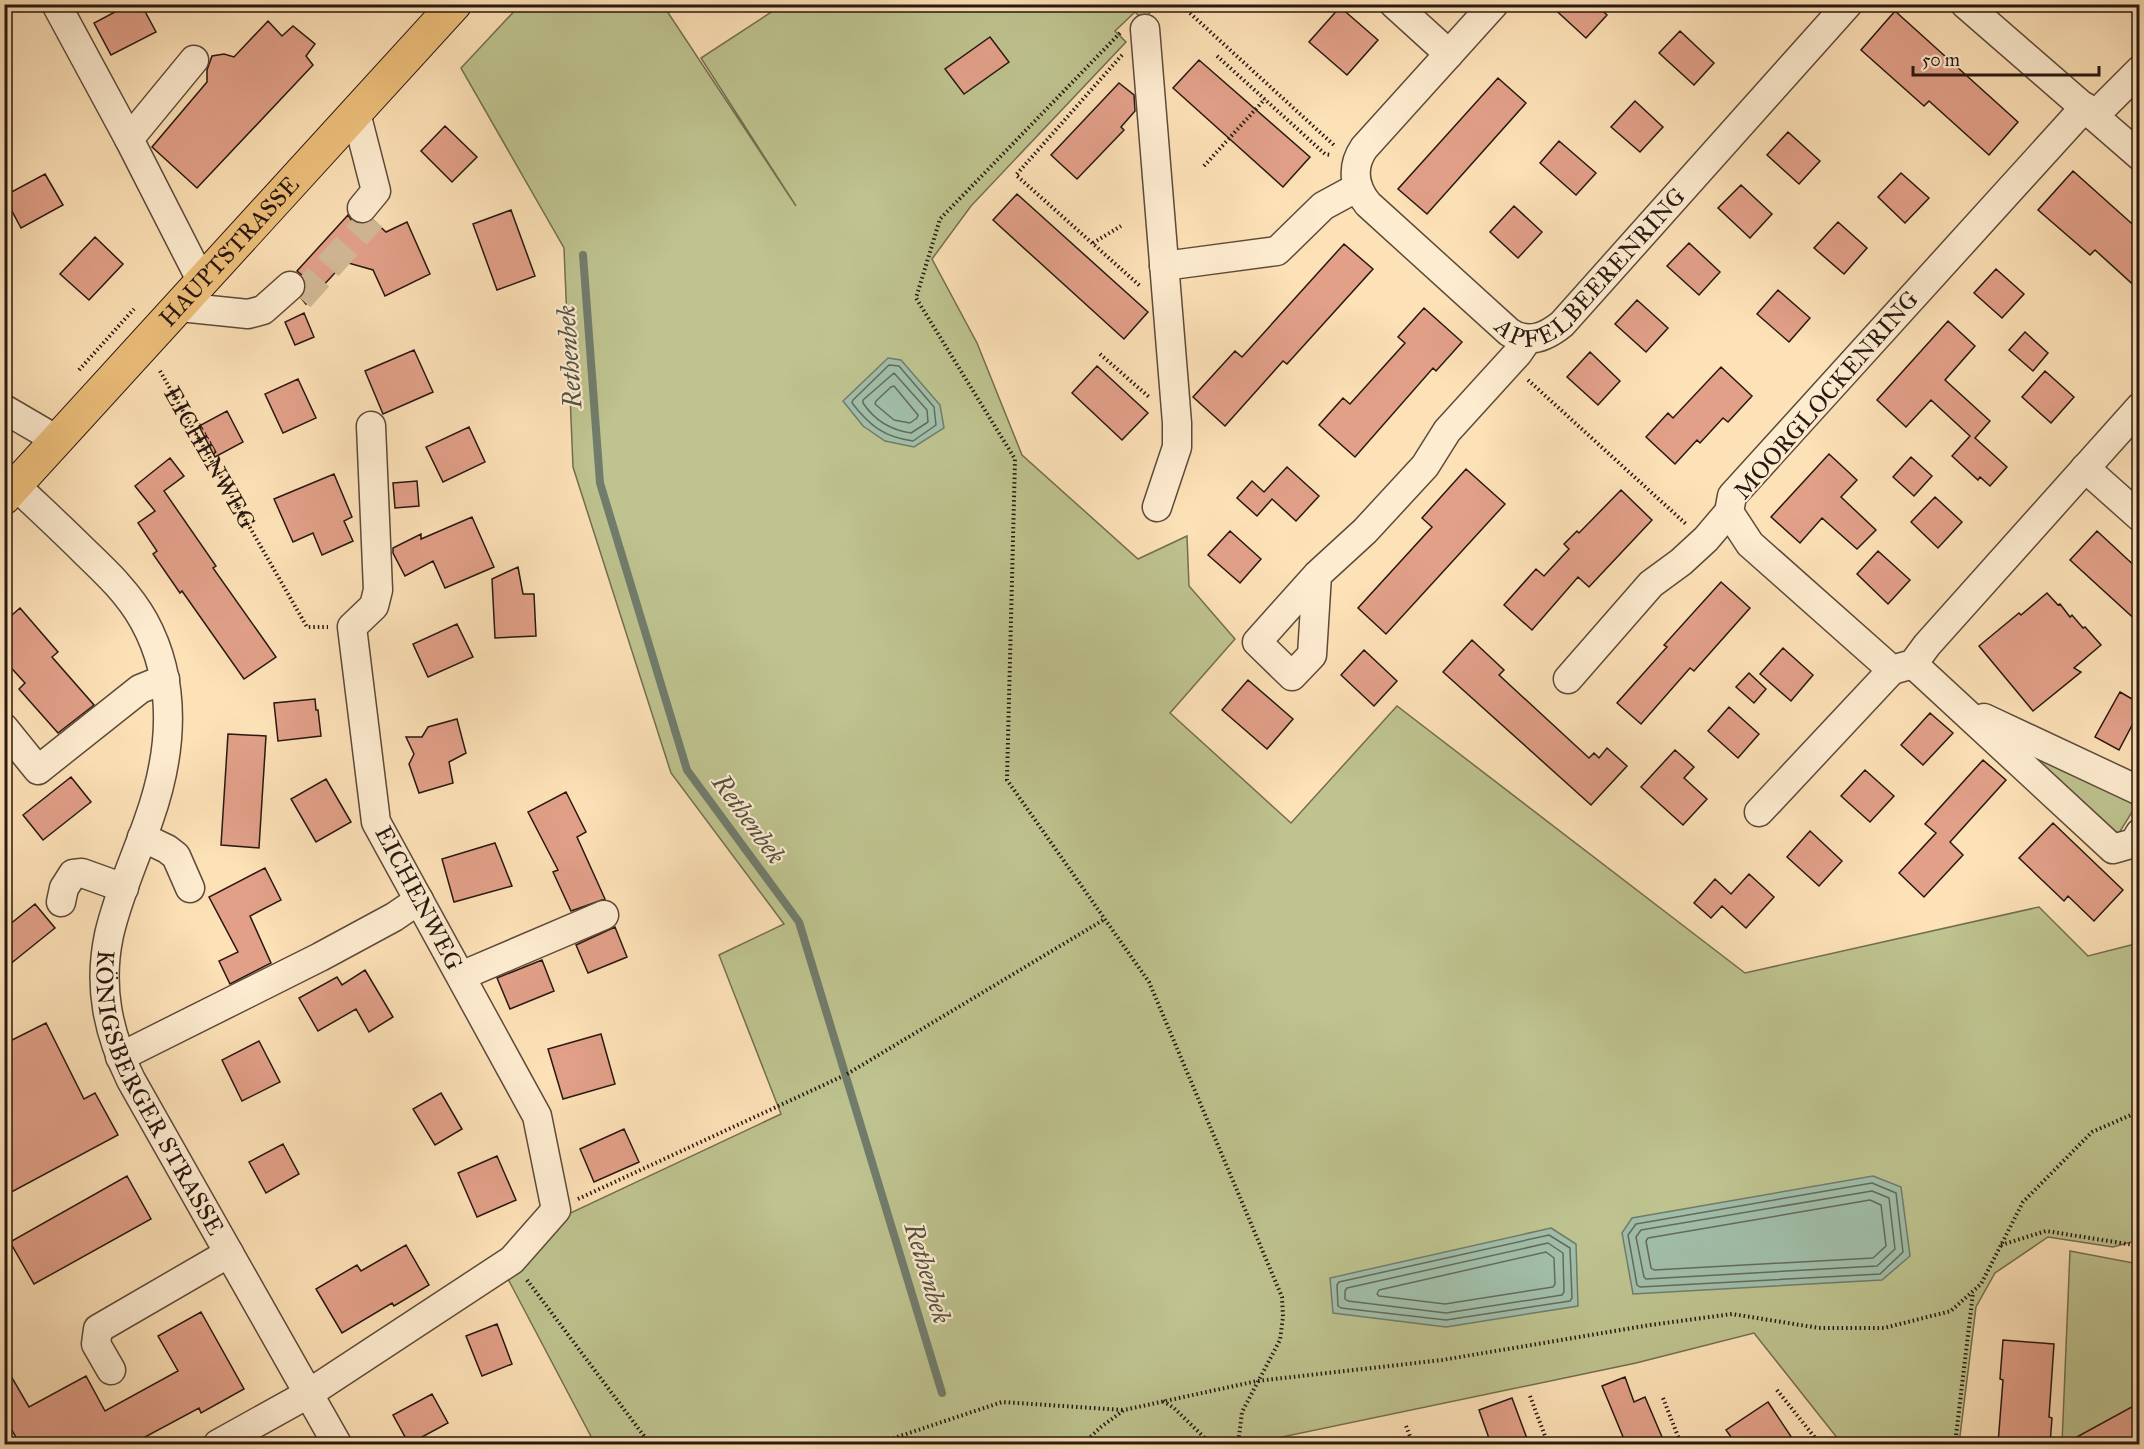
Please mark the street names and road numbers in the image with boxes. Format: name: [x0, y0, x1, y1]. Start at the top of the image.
street label: HAUPTSTRASSE: [153, 170, 306, 333]
street label: APFELBEERENRING: [1488, 182, 1692, 354]
street label: MOORGLOCKENRING: [1727, 285, 1925, 505]
street label: EICHENWEG: [157, 381, 262, 534]
street label: EICHENWEG: [368, 821, 470, 975]
street label: KÖNIGSBERGER STRASSE: [89, 949, 231, 1241]

